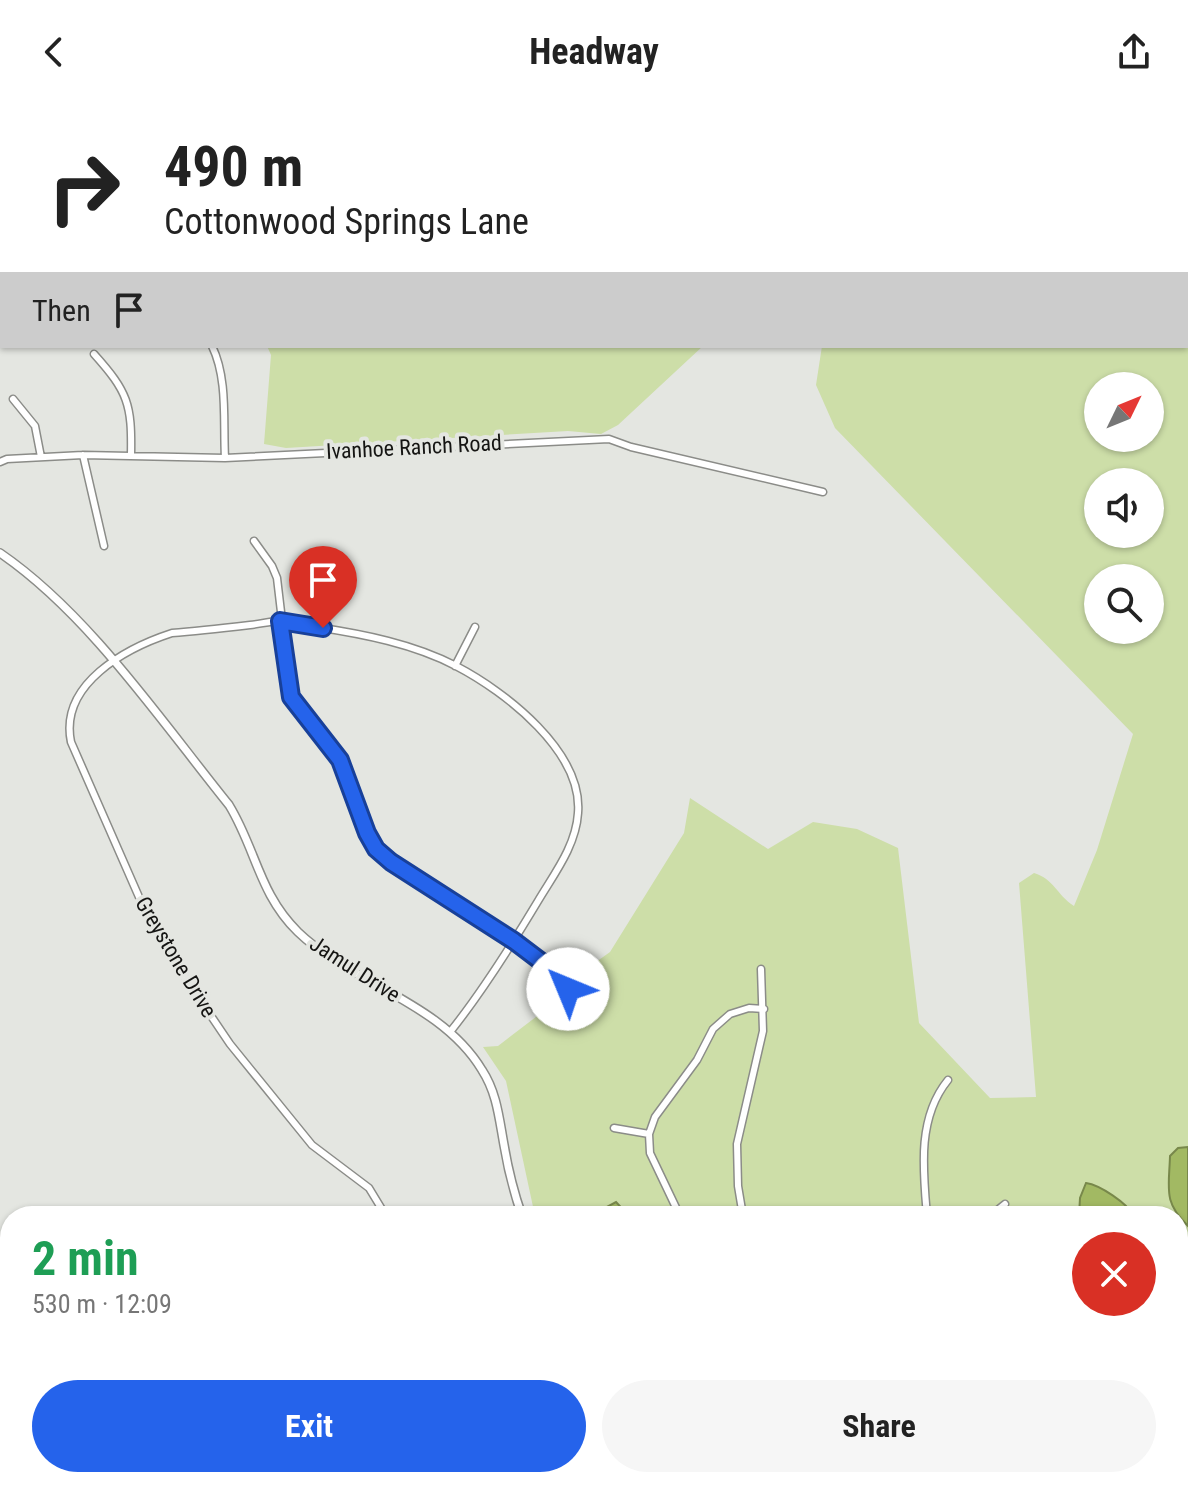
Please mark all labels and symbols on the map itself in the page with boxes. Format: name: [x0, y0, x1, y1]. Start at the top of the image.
north arrow: [1084, 372, 1164, 452]
street label: Ivanhoe Ranch Road: [326, 430, 502, 464]
pin: [289, 546, 357, 628]
street label: Greystone Drive: [130, 892, 222, 1022]
street label: Jamul Drive: [305, 931, 405, 1007]
position arrow: [526, 947, 610, 1031]

